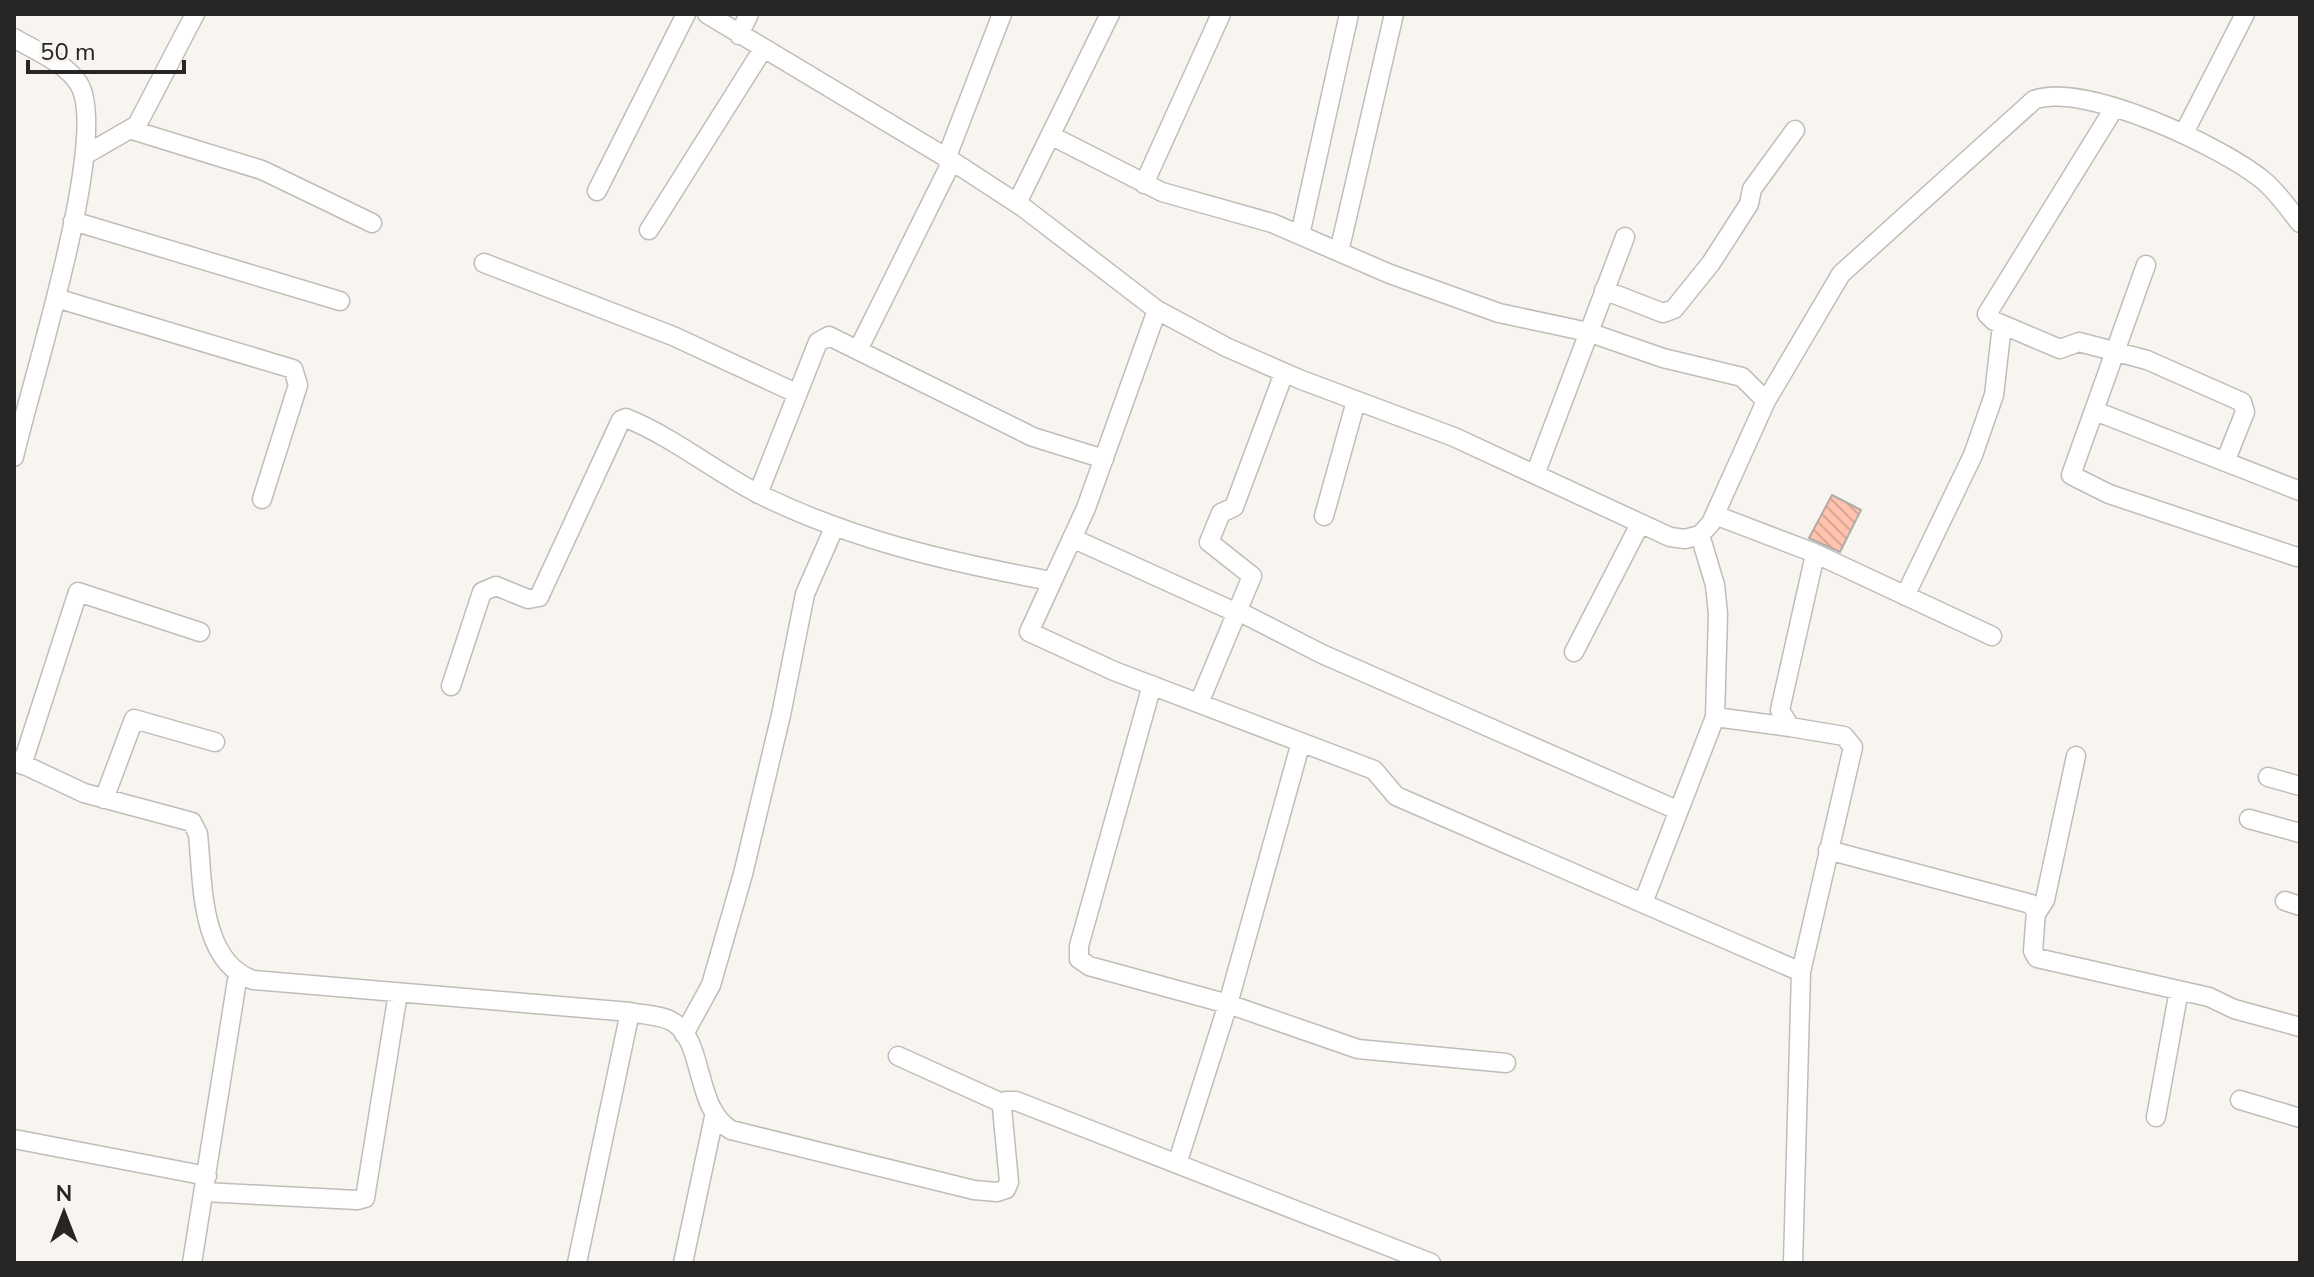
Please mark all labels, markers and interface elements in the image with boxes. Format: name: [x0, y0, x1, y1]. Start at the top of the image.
scale bar: [28, 24, 184, 74]
text: 50 m: [40, 36, 96, 68]
north arrow: [24, 1173, 104, 1253]
text: N: [56, 1179, 72, 1209]

